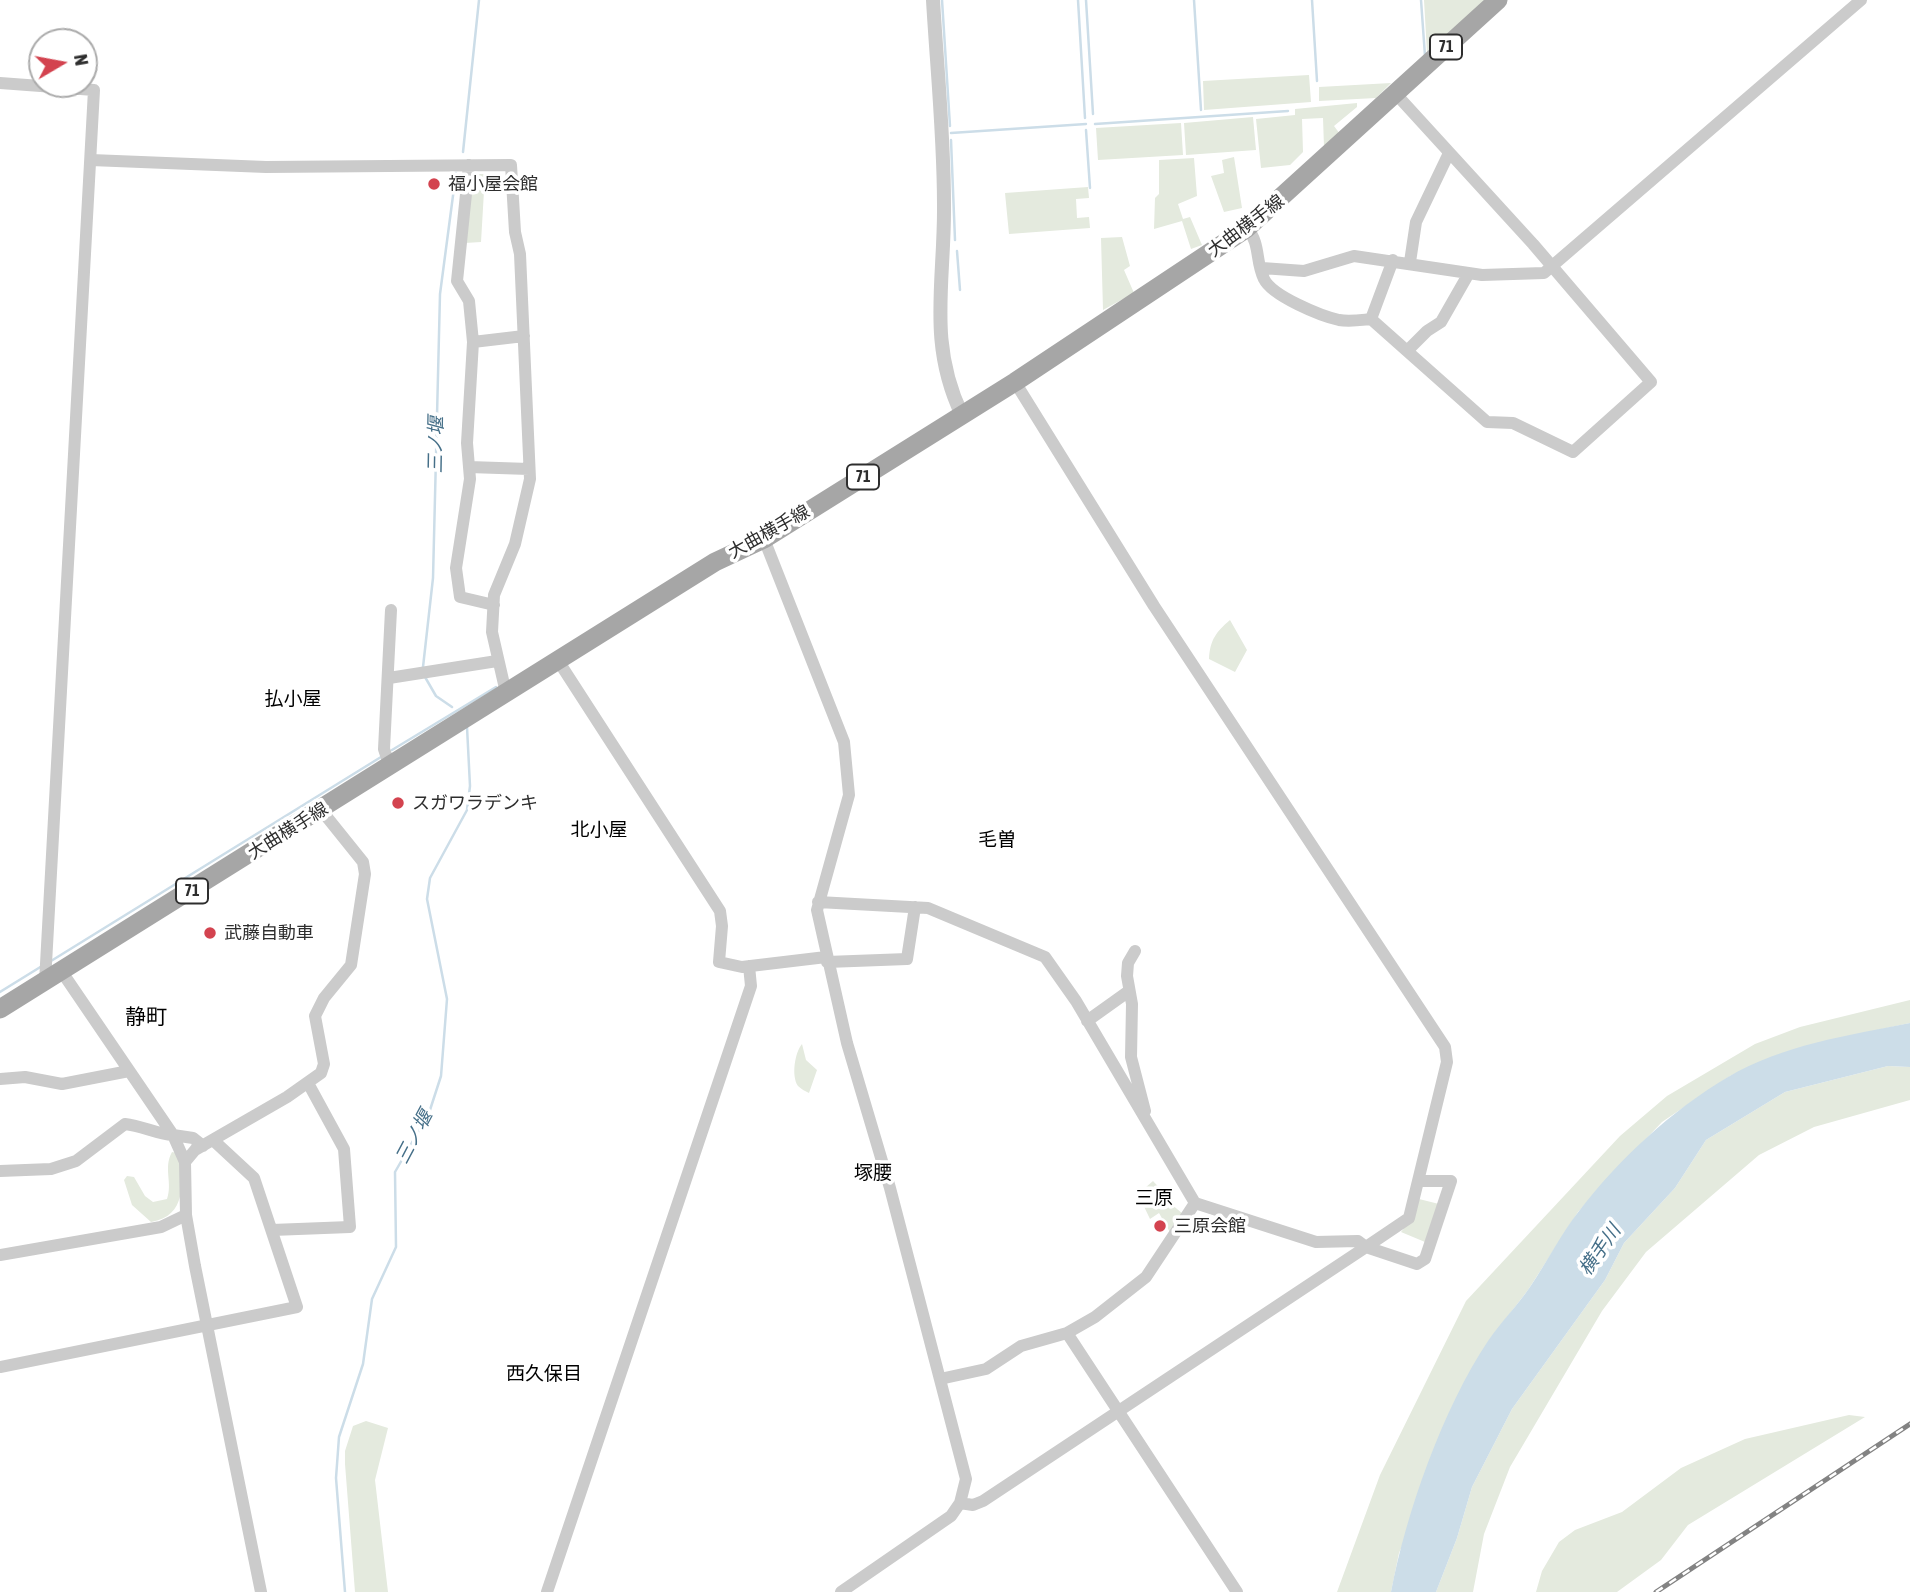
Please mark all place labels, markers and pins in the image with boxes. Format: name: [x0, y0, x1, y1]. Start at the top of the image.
place label: 福小屋会館: [448, 173, 538, 195]
marker: 福小屋会館: [426, 176, 442, 192]
place label: スガワラデンキ: [412, 792, 538, 814]
marker: スガワラデンキ: [390, 795, 406, 811]
place label: 武藤自動車: [224, 922, 314, 944]
marker: 武藤自動車: [202, 925, 218, 941]
place label: 三原会館: [1174, 1215, 1246, 1237]
marker: 三原会館: [1152, 1218, 1168, 1234]

